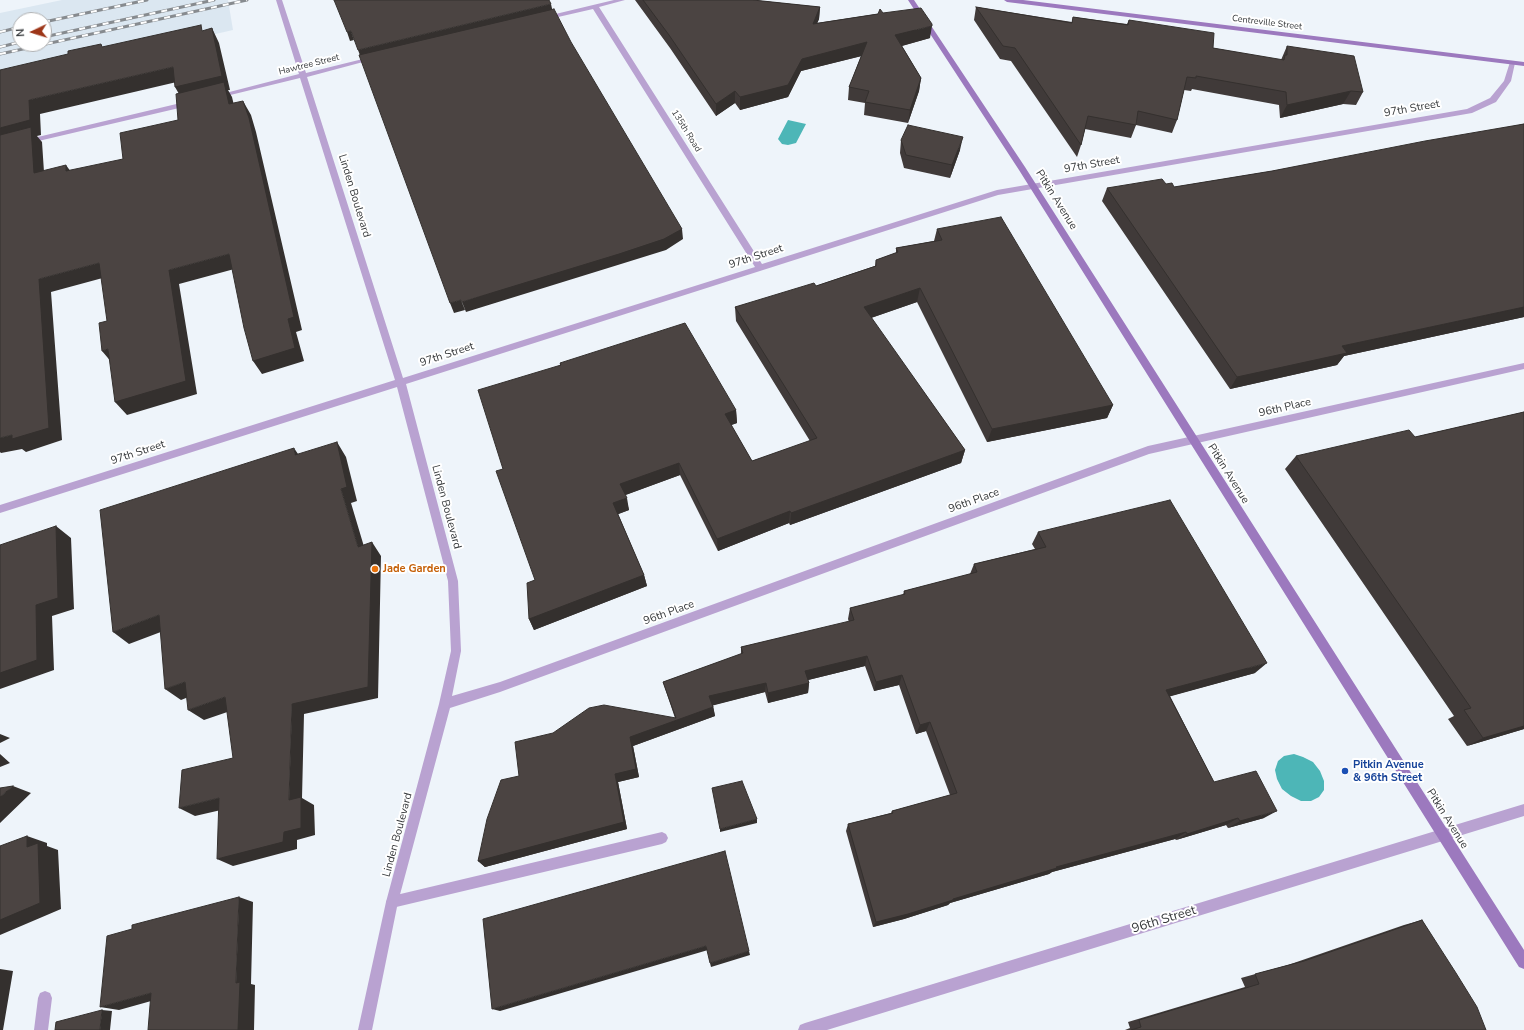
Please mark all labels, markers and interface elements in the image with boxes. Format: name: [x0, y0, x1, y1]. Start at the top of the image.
north arrow: [12, 12, 52, 52]
street label: Centreville Street: [1231, 13, 1303, 33]
text: N: [13, 28, 28, 37]
street label: Hawtree Street: [278, 52, 340, 78]
street label: 97th Street: [1383, 98, 1441, 120]
street label: 135th Road: [669, 108, 703, 154]
street label: Linden Boulevard: [335, 153, 373, 239]
street label: 97th Street: [1063, 154, 1121, 176]
street label: Pitkin Avenue: [1032, 168, 1080, 232]
street label: 97th Street: [727, 242, 785, 272]
street label: 97th Street: [418, 340, 476, 370]
street label: 96th Place: [1258, 396, 1312, 420]
street label: 97th Street: [109, 438, 167, 468]
street label: Pitkin Avenue: [1204, 442, 1252, 506]
street label: Linden Boulevard: [428, 464, 464, 550]
street label: 96th Place: [947, 486, 1001, 516]
place label: Jade Garden: [383, 562, 446, 576]
marker: Jade Garden: [370, 564, 380, 574]
street label: 96th Place: [642, 598, 696, 628]
place label: Pitkin Avenue & 96th Street: [1353, 758, 1424, 784]
marker: Pitkin Avenue & 96th Street: [1340, 766, 1350, 776]
street label: Pitkin Avenue: [1423, 787, 1471, 851]
street label: Linden Boulevard: [380, 792, 416, 878]
street label: 96th Street: [1130, 903, 1198, 937]

